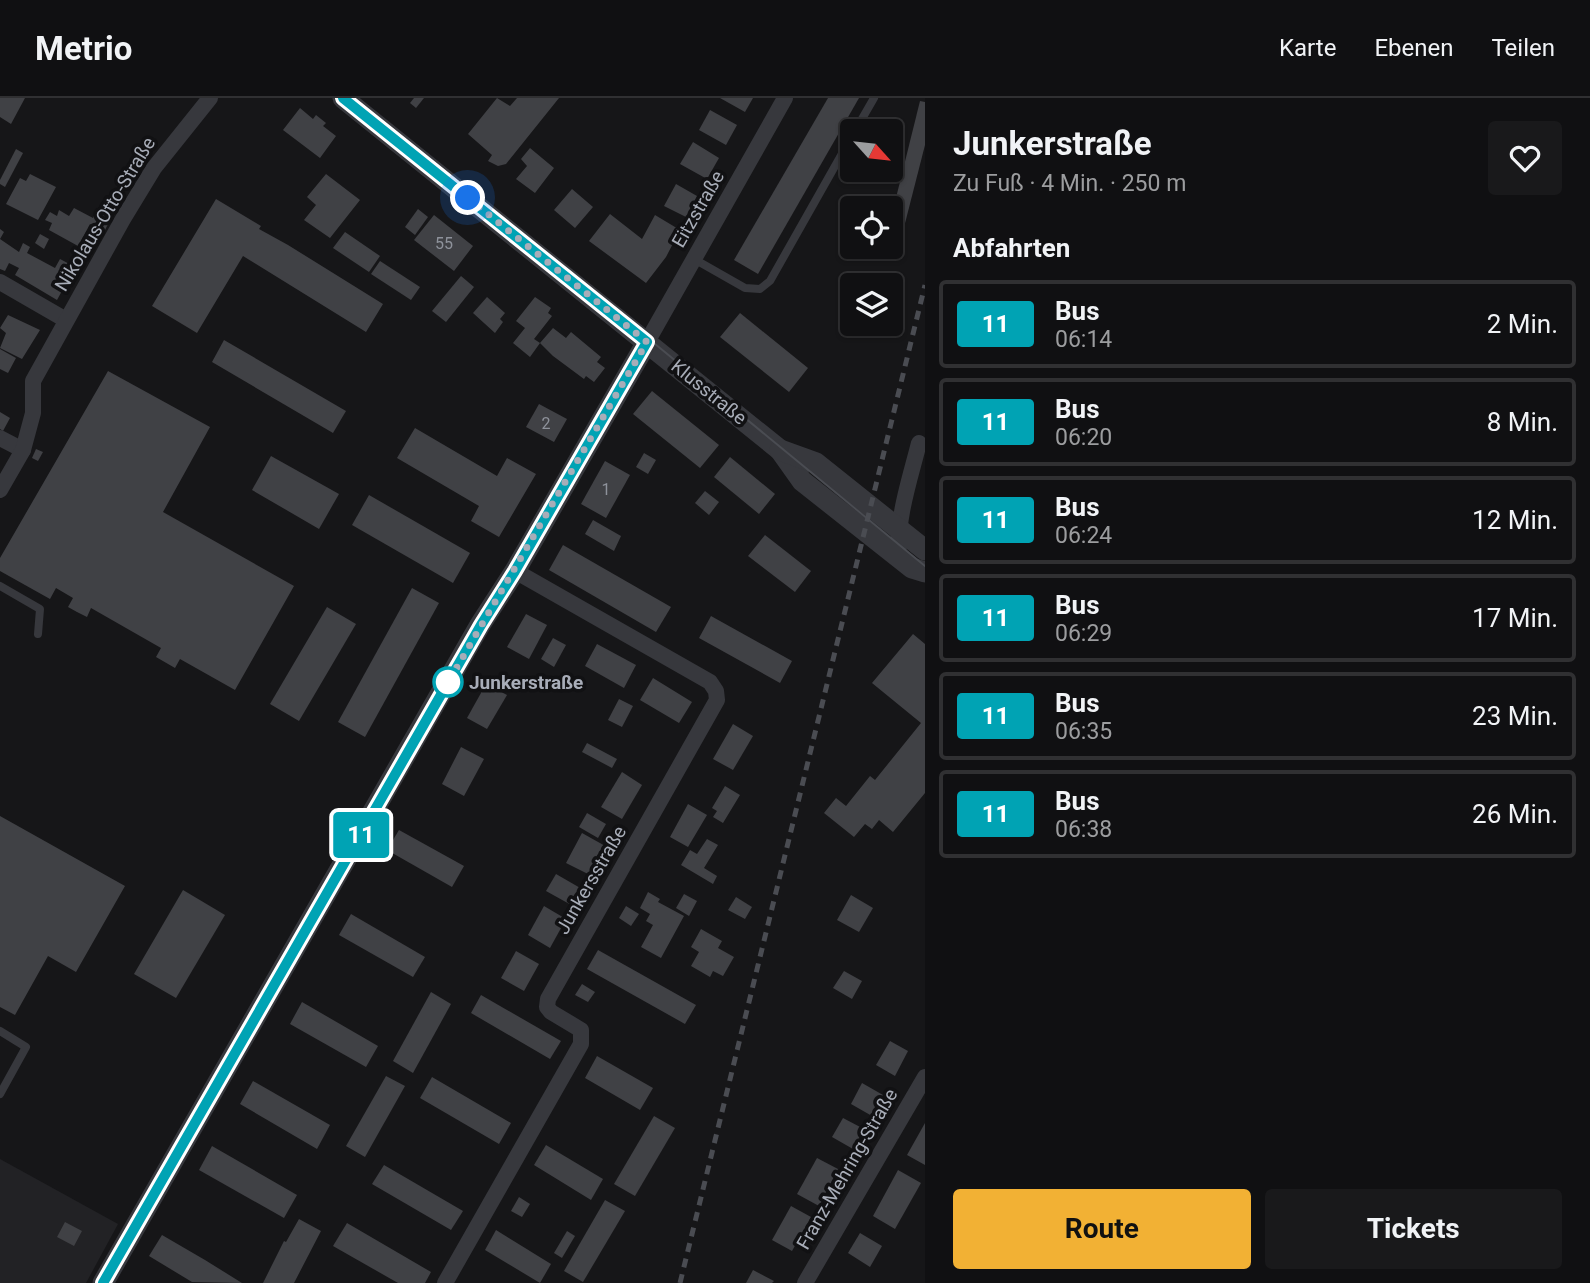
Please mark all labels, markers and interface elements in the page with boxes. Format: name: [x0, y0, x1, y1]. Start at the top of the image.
text: Metrio: [35, 29, 132, 68]
text: Karte: [1279, 34, 1336, 62]
text: Ebenen: [1374, 34, 1453, 62]
text: Teilen: [1491, 34, 1555, 62]
north arrow: [840, 119, 903, 182]
map controls: [840, 119, 903, 336]
button: heart: [1488, 121, 1562, 195]
text: Junkerstraße: [953, 124, 1152, 163]
street label: Nikolaus-Otto-Straße: [50, 133, 160, 295]
street label: Eitzstraße: [667, 166, 729, 252]
text: Zu Fuß · 4 Min. · 250 m: [953, 170, 1186, 197]
your location: [450, 180, 485, 215]
button: locate: [840, 196, 903, 259]
text: Abfahrten: [953, 233, 1070, 263]
house number: 55: [435, 234, 453, 253]
button: layers: [840, 273, 903, 336]
text: Bus: [1055, 296, 1100, 326]
text: 2 Min.: [1487, 309, 1558, 339]
text: 11: [982, 310, 1009, 338]
text: 06:14: [1055, 326, 1112, 353]
street label: Klusstraße: [667, 355, 751, 429]
text: Bus: [1055, 394, 1100, 424]
text: 8 Min.: [1487, 407, 1558, 437]
text: 11: [982, 408, 1009, 436]
house number: 2: [542, 414, 551, 433]
text: 06:20: [1055, 424, 1112, 451]
house number: 1: [602, 480, 611, 499]
text: Bus: [1055, 492, 1100, 522]
text: 12 Min.: [1472, 505, 1558, 535]
text: 11: [982, 506, 1009, 534]
text: 06:24: [1055, 522, 1112, 549]
text: Bus: [1055, 590, 1100, 620]
text: 17 Min.: [1472, 603, 1558, 633]
text: 11: [982, 604, 1009, 632]
text: 06:29: [1055, 620, 1112, 647]
marker: Junkerstraße: [433, 667, 463, 697]
place label: Junkerstraße: [469, 671, 583, 694]
text: Bus: [1055, 688, 1100, 718]
text: 23 Min.: [1472, 701, 1558, 731]
text: 11: [982, 702, 1009, 730]
text: 06:35: [1055, 718, 1112, 745]
text: Bus: [1055, 786, 1100, 816]
text: 26 Min.: [1472, 799, 1558, 829]
text: 11: [982, 800, 1009, 828]
line badge: 11: [330, 812, 392, 858]
text: 06:38: [1055, 816, 1112, 843]
text: 11: [347, 821, 375, 849]
street label: Junkersstraße: [551, 822, 631, 938]
street label: Franz-Mehring-Straße: [792, 1085, 902, 1253]
button: Route: [953, 1189, 1251, 1269]
button: Tickets: [1265, 1189, 1562, 1269]

